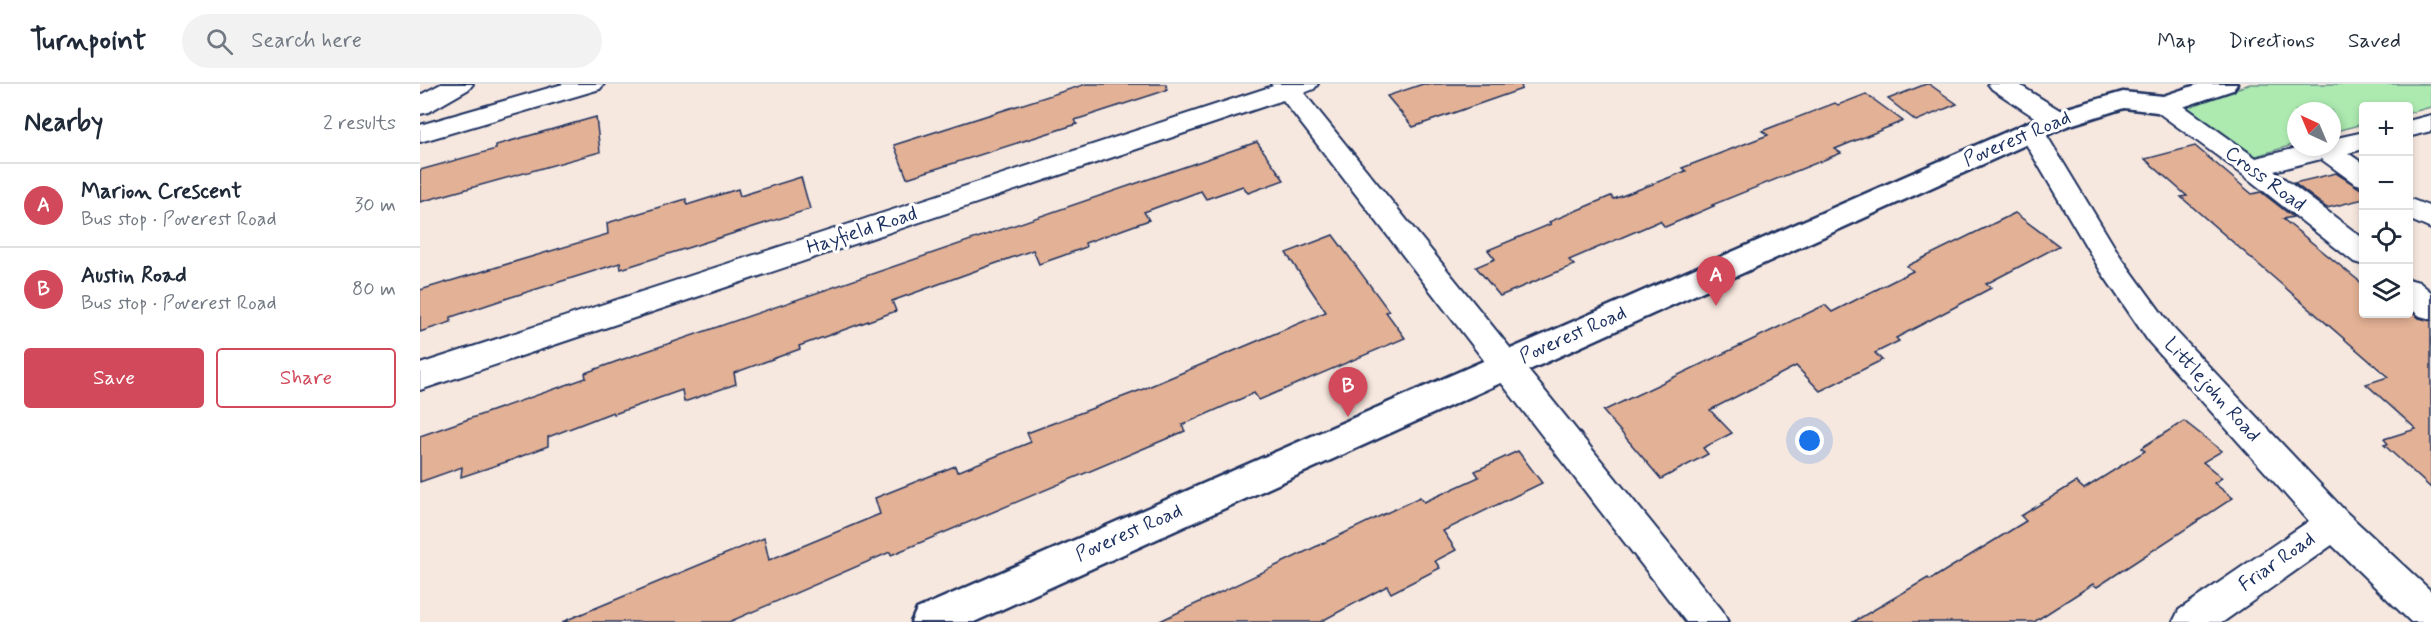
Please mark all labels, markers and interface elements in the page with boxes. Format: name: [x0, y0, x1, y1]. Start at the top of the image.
search box: [182, 14, 602, 68]
text: Turnpoint: [30, 23, 146, 60]
icon: search: [203, 25, 236, 58]
text: Search here: [251, 27, 362, 55]
text: Map: [2157, 27, 2196, 55]
text: Directions: [2229, 27, 2315, 55]
text: Saved: [2348, 27, 2401, 55]
north arrow: [2287, 102, 2341, 156]
map controls: [2359, 102, 2413, 318]
button: +: [2359, 102, 2413, 156]
street label: Poverest Road: [1959, 104, 2075, 174]
text: Nearby: [24, 106, 103, 140]
text: 2 results: [323, 110, 396, 137]
street label: Cross Road: [2219, 140, 2311, 218]
button: −: [2359, 156, 2413, 210]
text: Marion Crescent: [81, 178, 242, 206]
text: A: [37, 192, 50, 219]
text: 30 m: [354, 192, 396, 219]
street label: Hayfield Road: [803, 200, 921, 262]
text: Bus stop · Poverest Road: [81, 206, 277, 233]
button: locate: [2359, 210, 2413, 264]
pin: A: [1696, 256, 1736, 306]
text: Austin Road: [81, 262, 187, 290]
button: layers: [2359, 264, 2413, 318]
text: B: [37, 276, 50, 303]
text: 80 m: [352, 276, 396, 303]
text: Bus stop · Poverest Road: [81, 290, 277, 317]
street label: Poverest Road: [1515, 299, 1631, 371]
street label: Littlejohn Road: [2158, 332, 2266, 448]
button: Save: [24, 348, 204, 408]
button: Share: [216, 348, 396, 408]
pin: B: [1328, 368, 1368, 417]
your location: [1795, 426, 1824, 455]
street label: Poverest Road: [1071, 497, 1187, 569]
street label: Friar Road: [2233, 526, 2321, 598]

